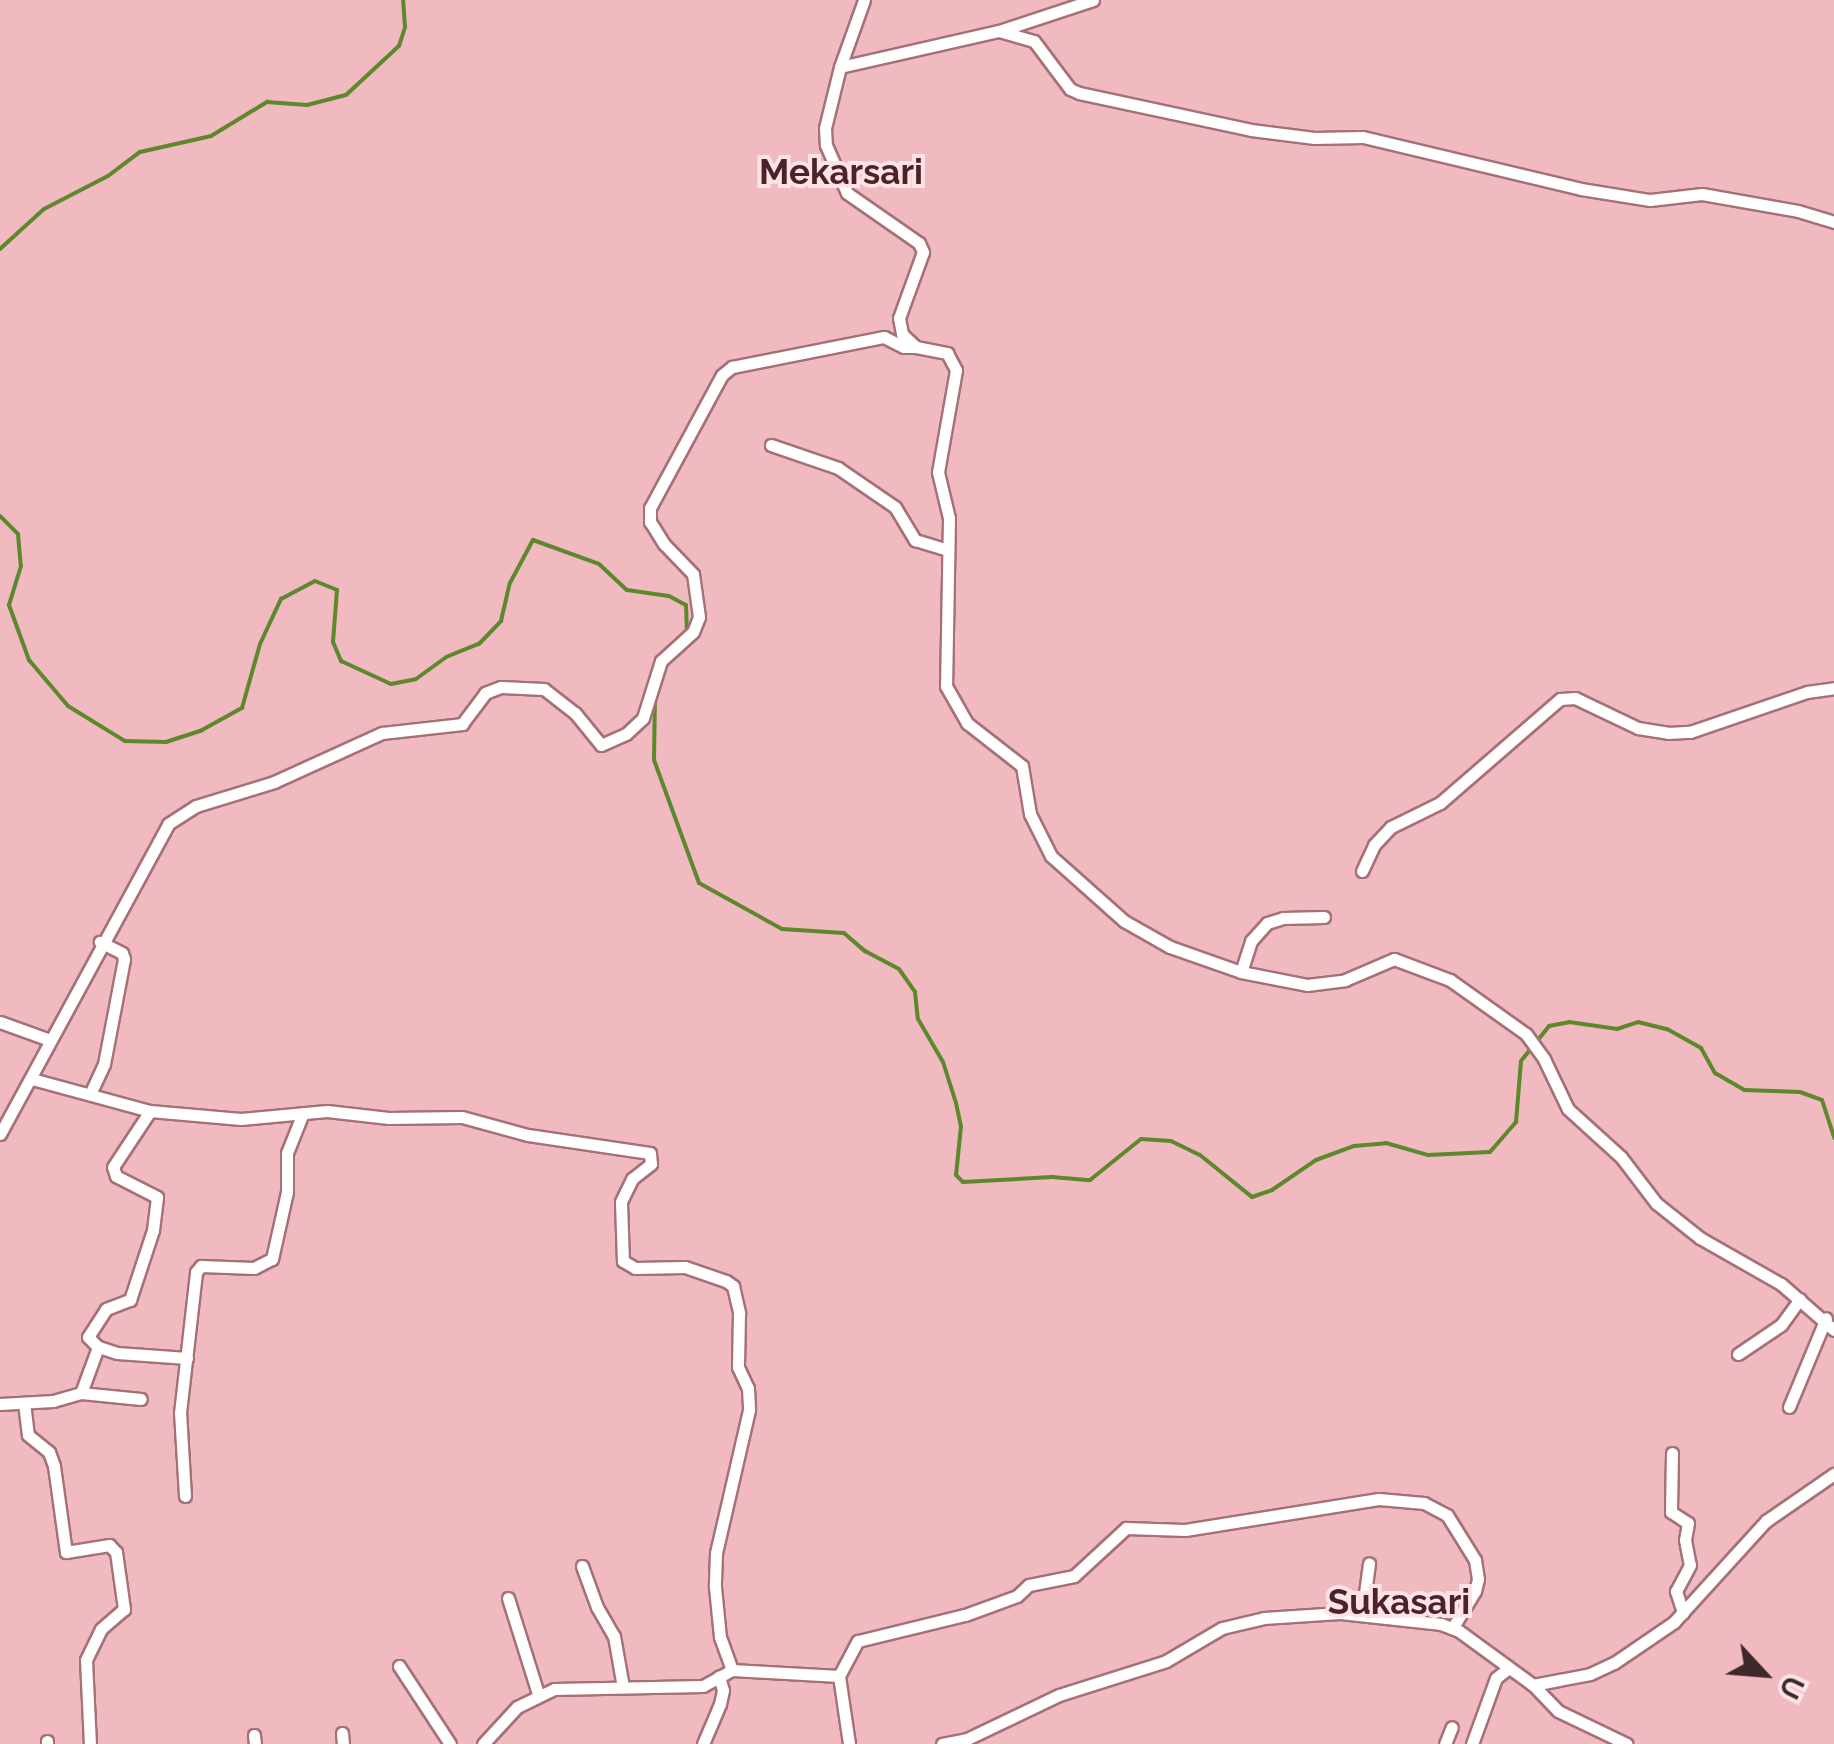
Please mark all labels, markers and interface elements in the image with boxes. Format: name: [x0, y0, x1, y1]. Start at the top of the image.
district label: Mekarsari: [759, 151, 923, 193]
district label: Sukasari: [1328, 1581, 1470, 1623]
north arrow: [1714, 1624, 1814, 1724]
text: U: [1772, 1671, 1811, 1704]

